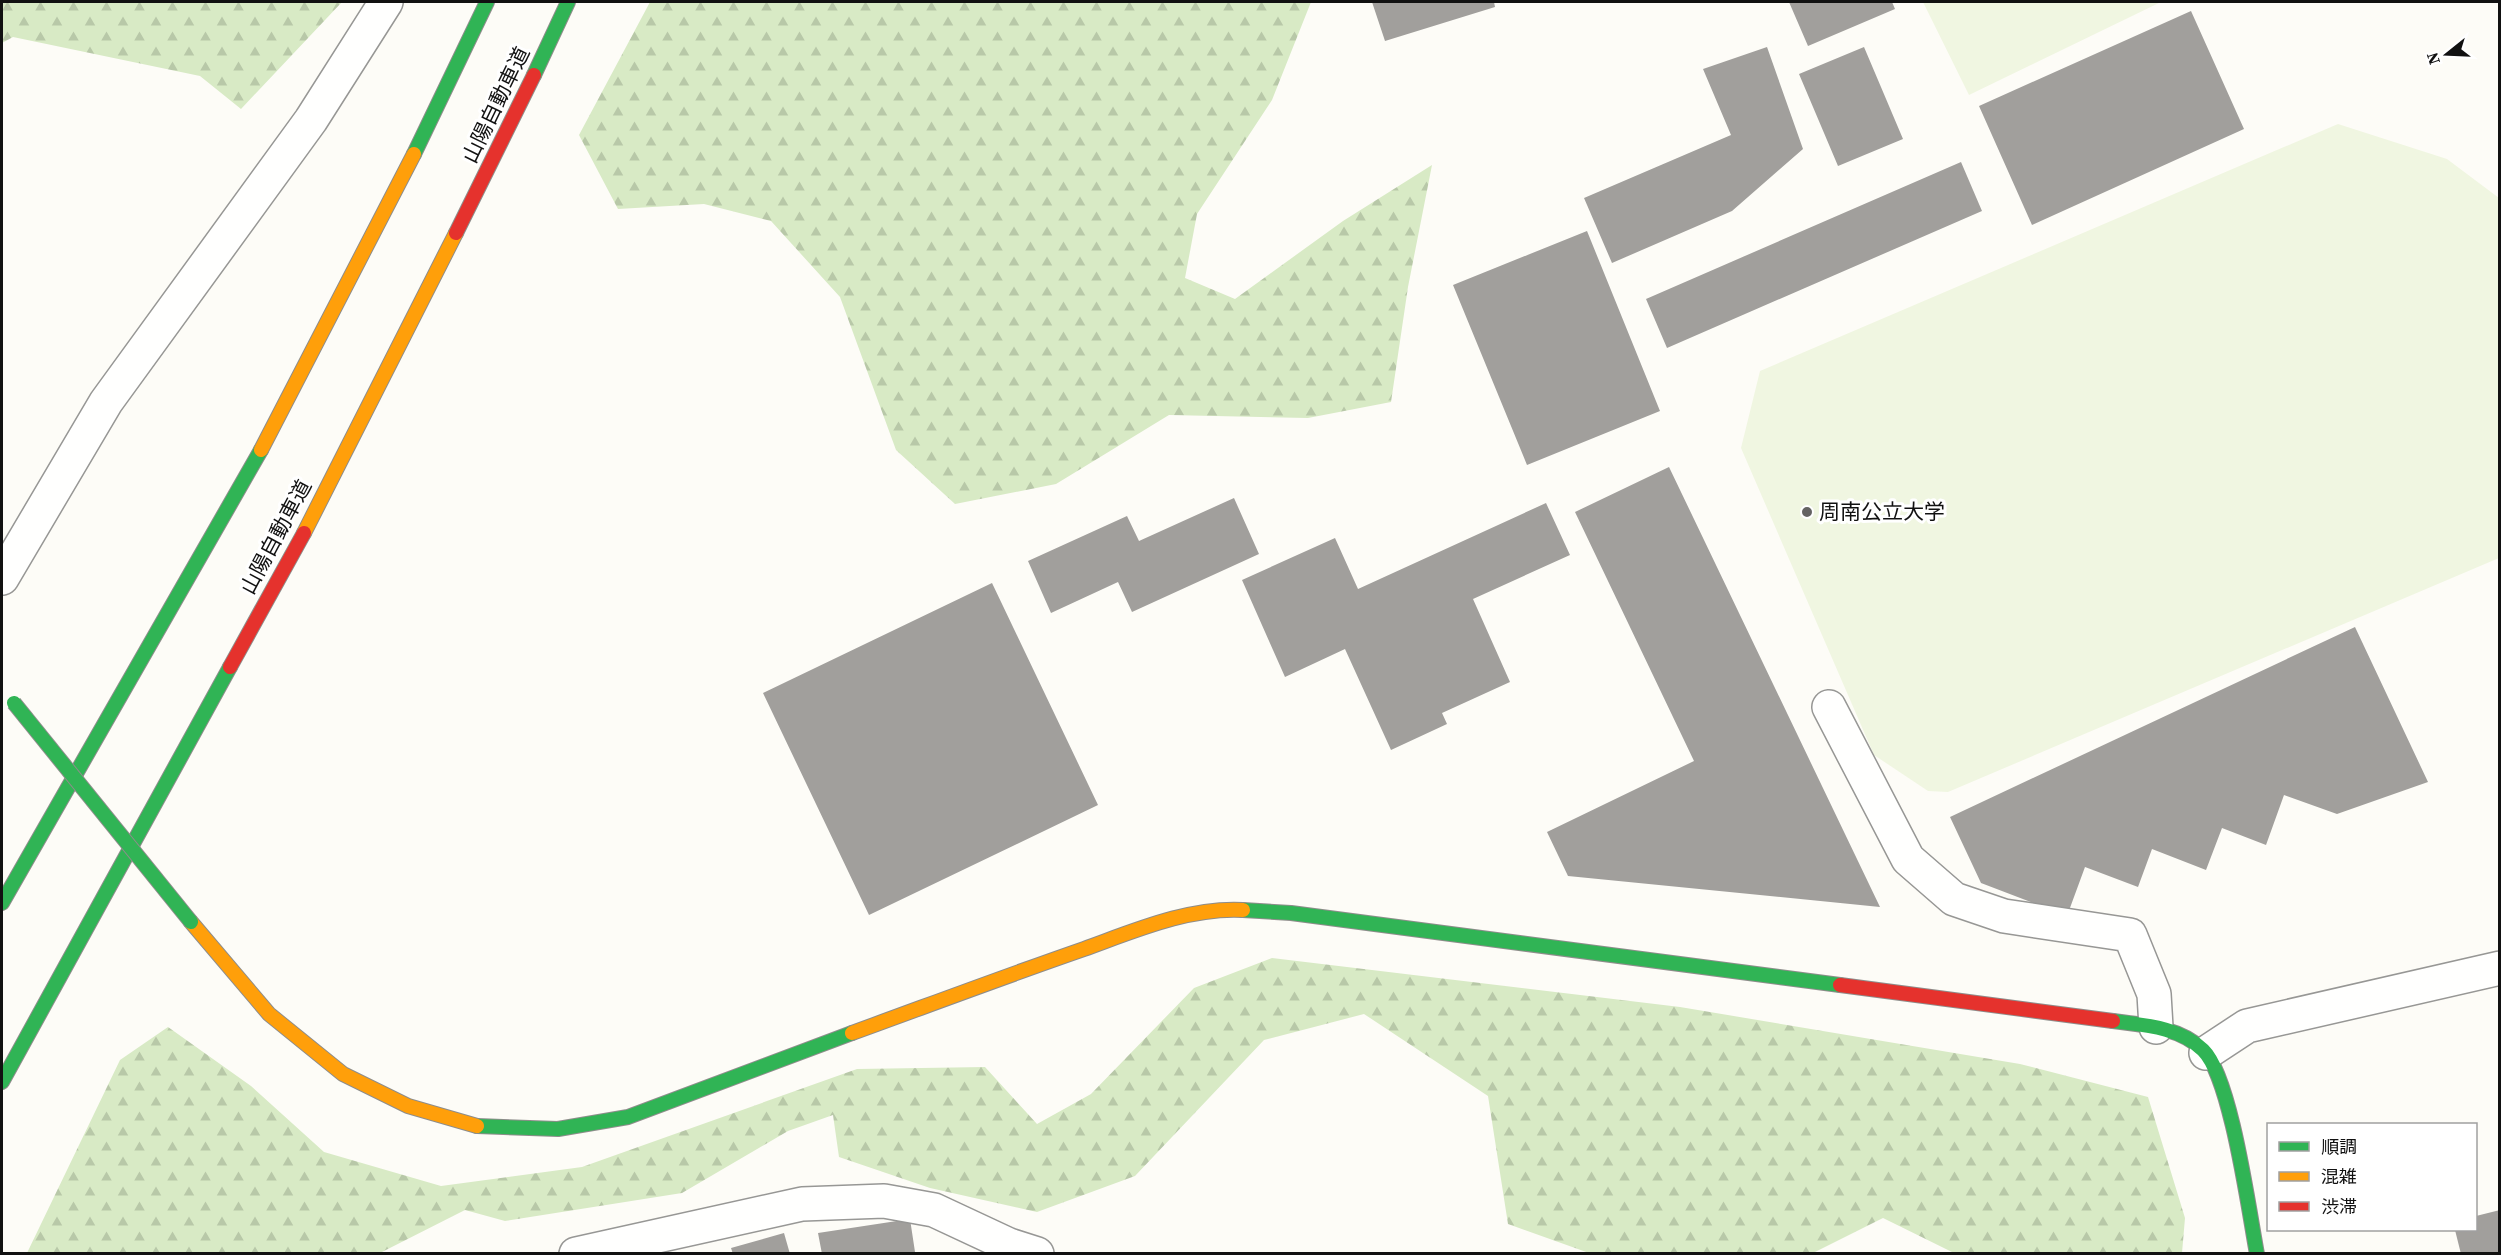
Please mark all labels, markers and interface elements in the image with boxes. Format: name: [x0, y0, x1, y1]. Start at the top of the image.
north arrow: [2417, 24, 2477, 84]
street label: 山陽自動車道: [455, 42, 536, 168]
text: N: [2420, 49, 2445, 68]
street label: 山陽自動車道: [233, 474, 318, 599]
place label: 周南公立大学: [1819, 497, 1945, 526]
marker: 周南公立大学: [1800, 505, 1814, 519]
legend: [2267, 1123, 2477, 1231]
text: 順調: [2321, 1134, 2357, 1159]
text: 混雑: [2321, 1164, 2357, 1189]
text: 渋滞: [2321, 1194, 2357, 1219]

